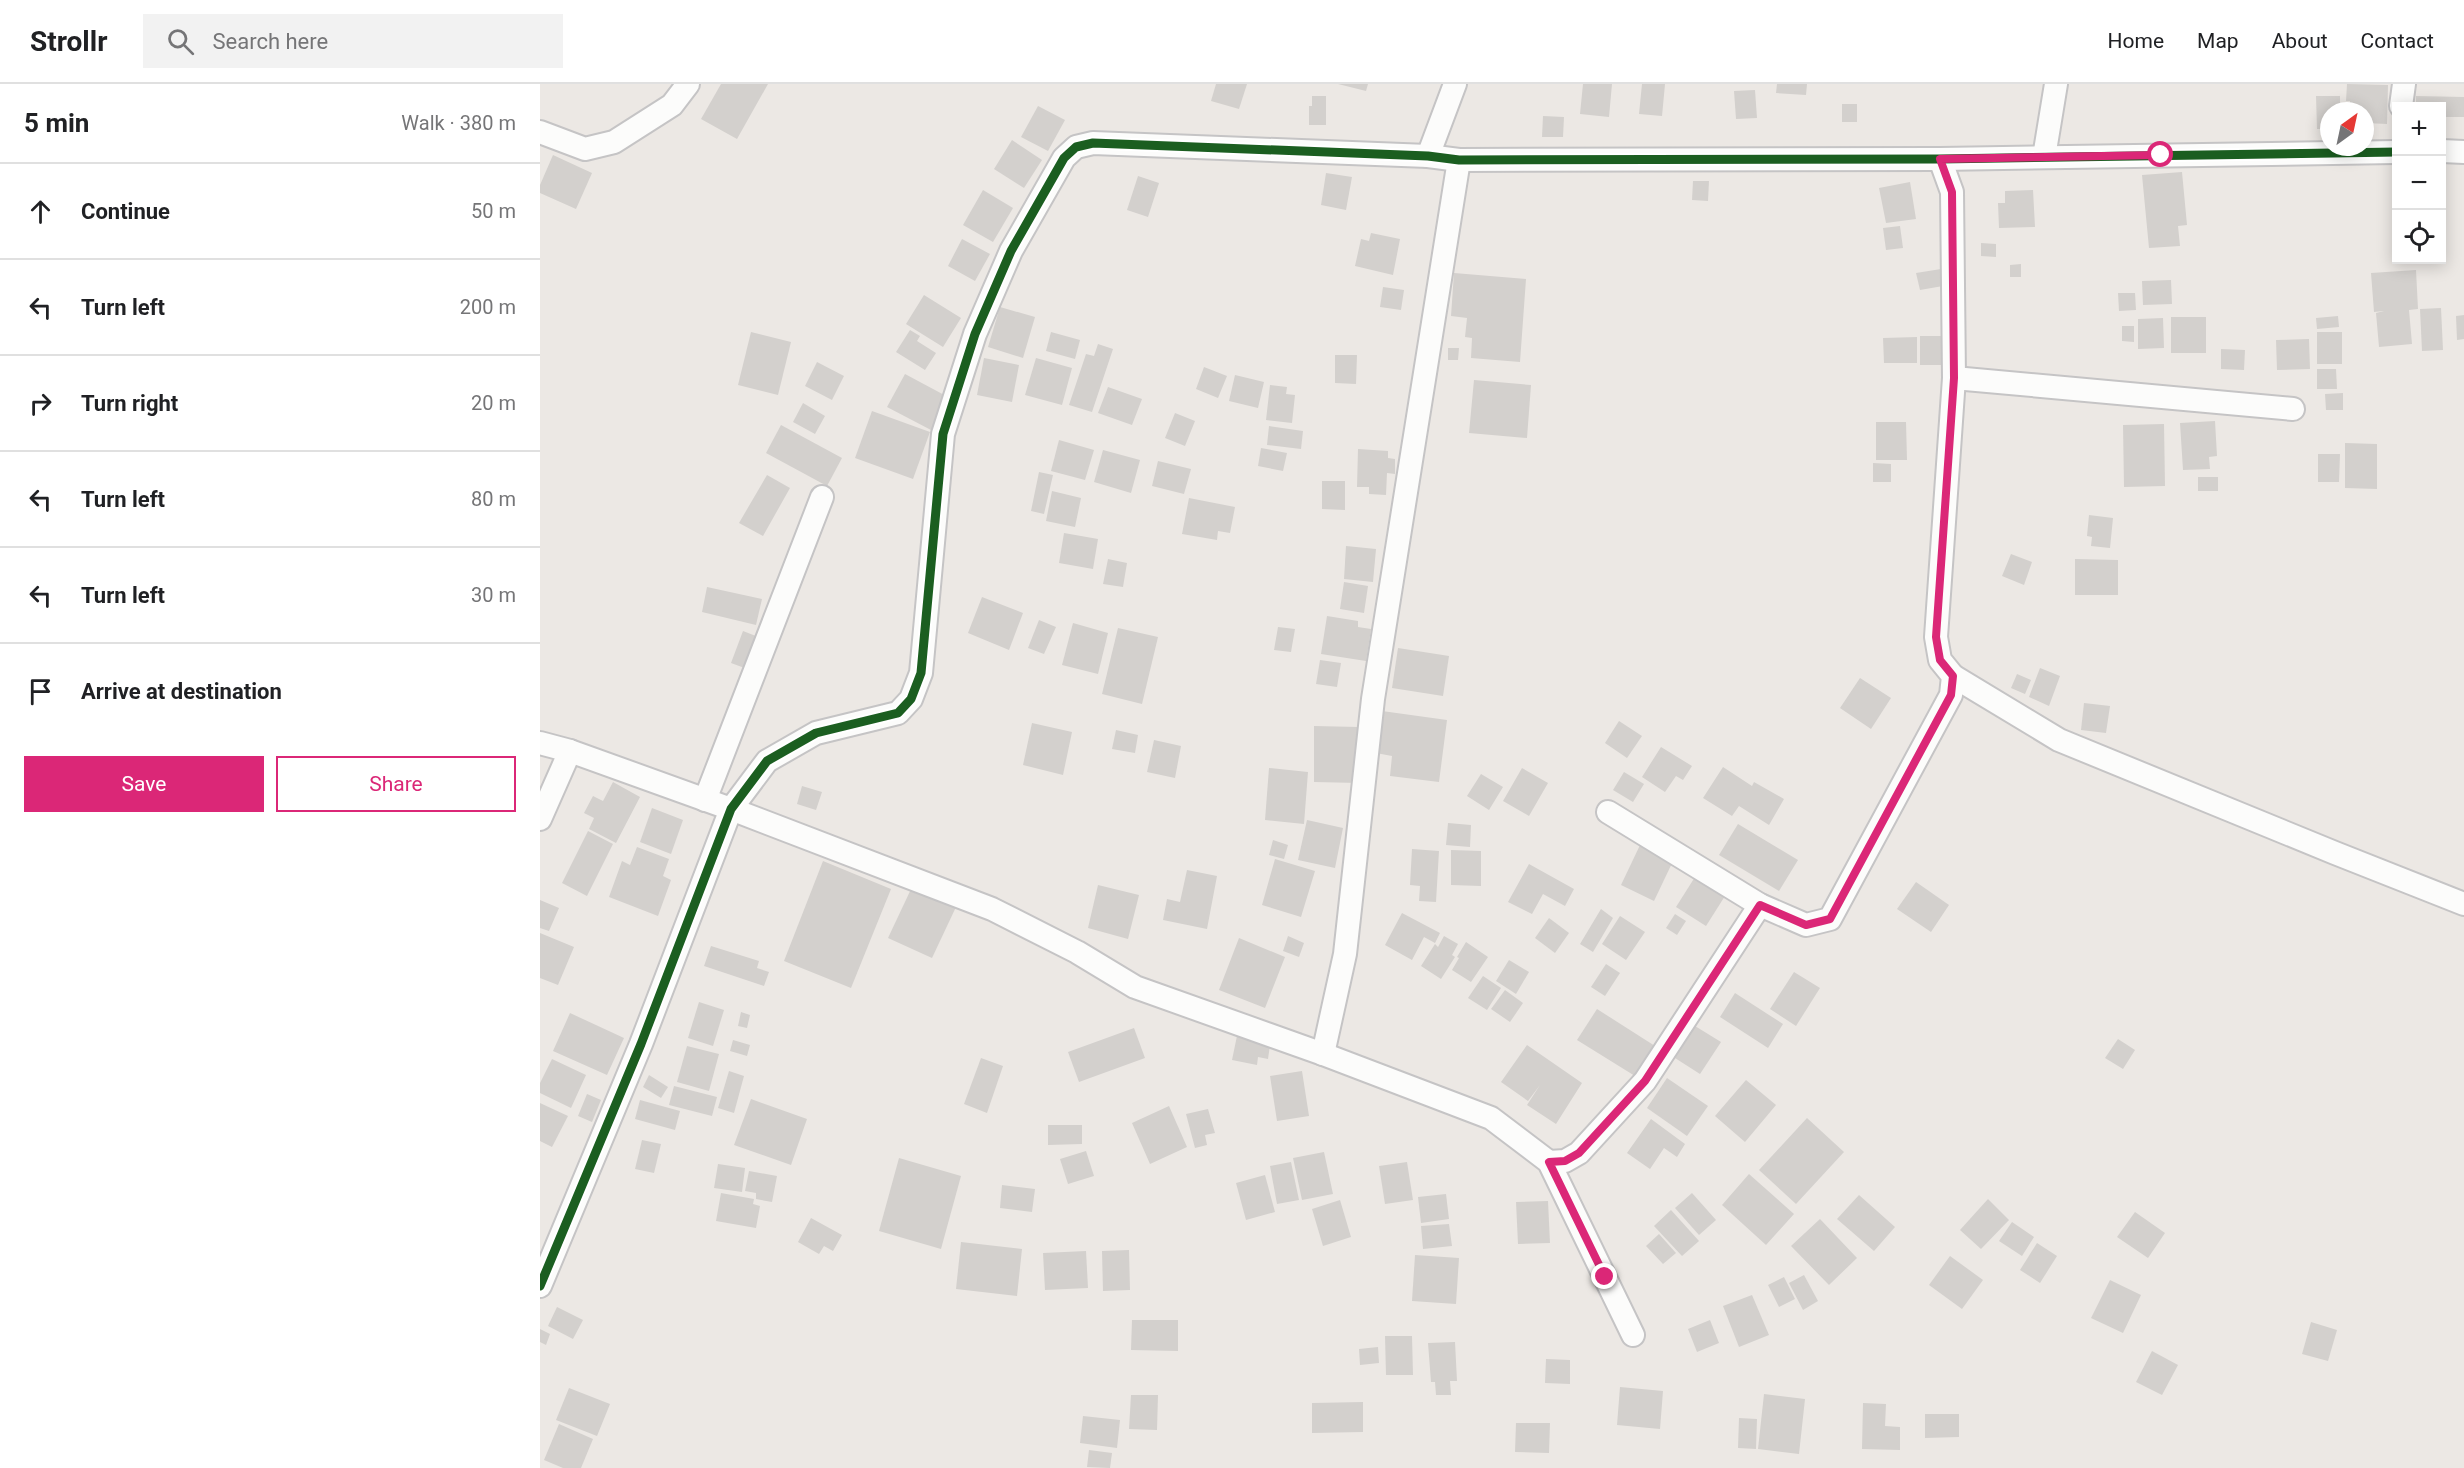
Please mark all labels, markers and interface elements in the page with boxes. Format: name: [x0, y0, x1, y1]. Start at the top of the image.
search box: [143, 14, 563, 68]
text: Strollr: [30, 25, 107, 58]
icon: search: [164, 25, 197, 58]
text: Search here: [212, 29, 328, 54]
text: Home: [2108, 29, 2164, 53]
text: Map: [2197, 29, 2239, 53]
text: About: [2272, 29, 2328, 53]
text: Contact: [2361, 29, 2434, 53]
north arrow: [2320, 102, 2374, 156]
map controls: [2392, 102, 2446, 264]
button: +: [2392, 102, 2446, 156]
text: 5 min: [24, 108, 89, 138]
text: Walk · 380 m: [401, 111, 516, 135]
route start: [2147, 141, 2173, 167]
button: −: [2392, 156, 2446, 210]
icon: ahead: [24, 195, 57, 228]
text: Continue: [81, 199, 170, 224]
text: 50 m: [471, 199, 516, 223]
button: locate: [2392, 210, 2446, 264]
icon: left: [24, 291, 57, 324]
text: Turn left: [81, 295, 165, 320]
text: 200 m: [460, 295, 516, 319]
icon: right: [24, 387, 57, 420]
text: Turn right: [81, 391, 178, 416]
text: 20 m: [471, 391, 516, 415]
icon: left: [24, 483, 57, 516]
text: Turn left: [81, 487, 165, 512]
text: 80 m: [471, 487, 516, 511]
icon: left: [24, 579, 57, 612]
text: Turn left: [81, 583, 165, 608]
text: 30 m: [471, 583, 516, 607]
icon: arrive: [24, 675, 57, 708]
text: Arrive at destination: [81, 679, 282, 704]
button: Save: [24, 756, 264, 812]
button: Share: [276, 756, 516, 812]
route end: [1591, 1263, 1617, 1289]

